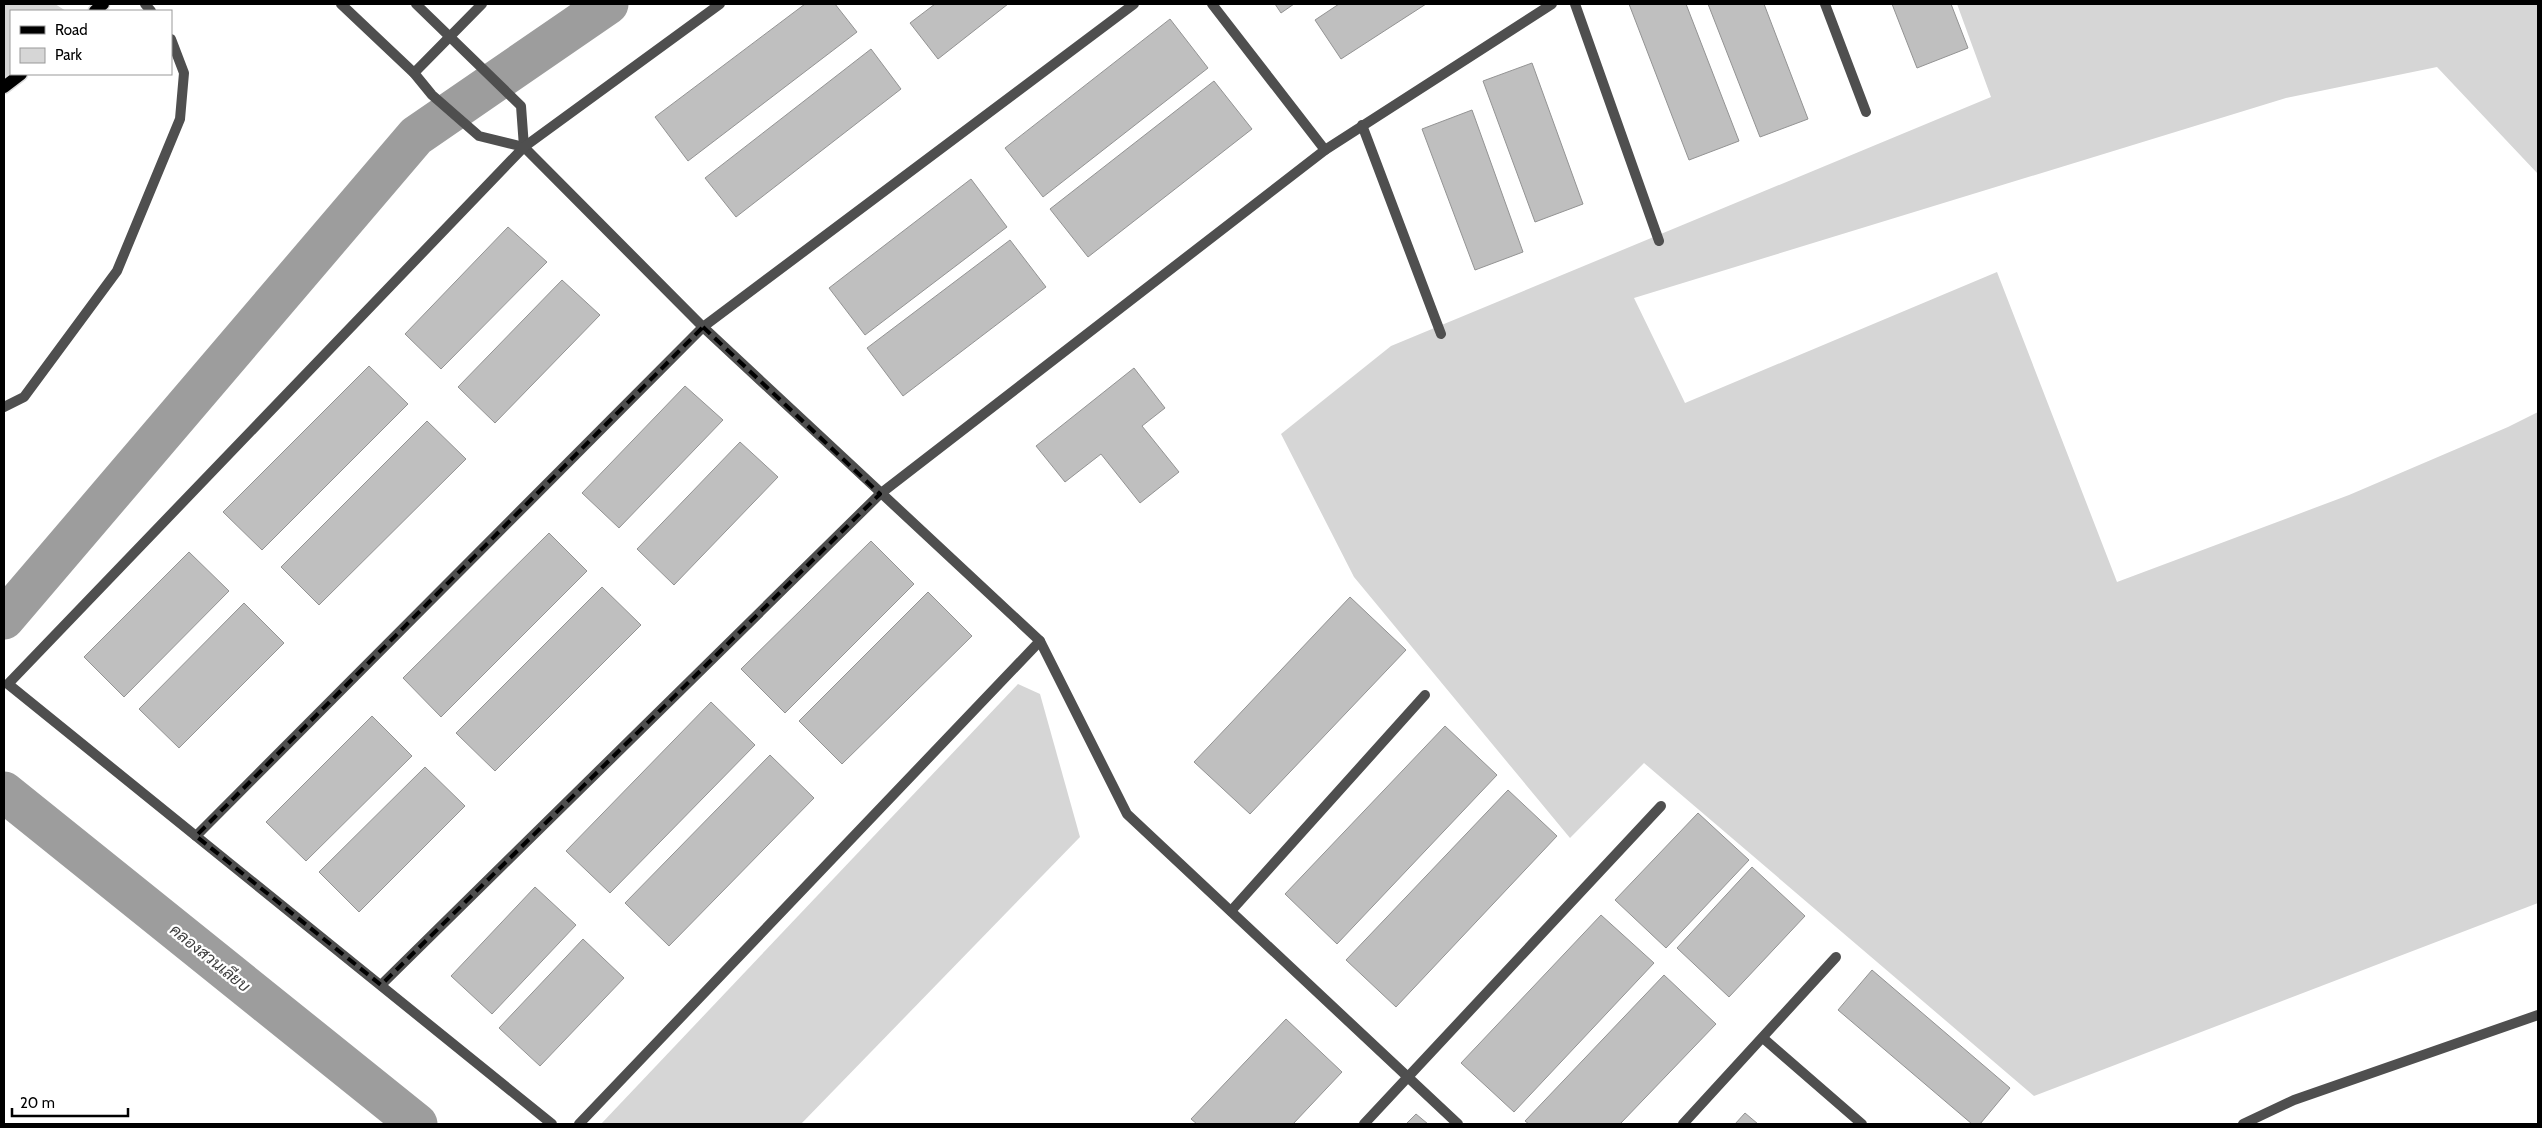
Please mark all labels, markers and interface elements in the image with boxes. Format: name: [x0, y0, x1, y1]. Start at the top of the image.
legend: [10, 10, 172, 75]
text: Road: [55, 21, 88, 39]
text: Park: [55, 46, 82, 64]
water label: คลองสวนเลียบ: [166, 919, 255, 996]
scale bar: [12, 1086, 129, 1118]
text: 20 m: [20, 1094, 55, 1112]

